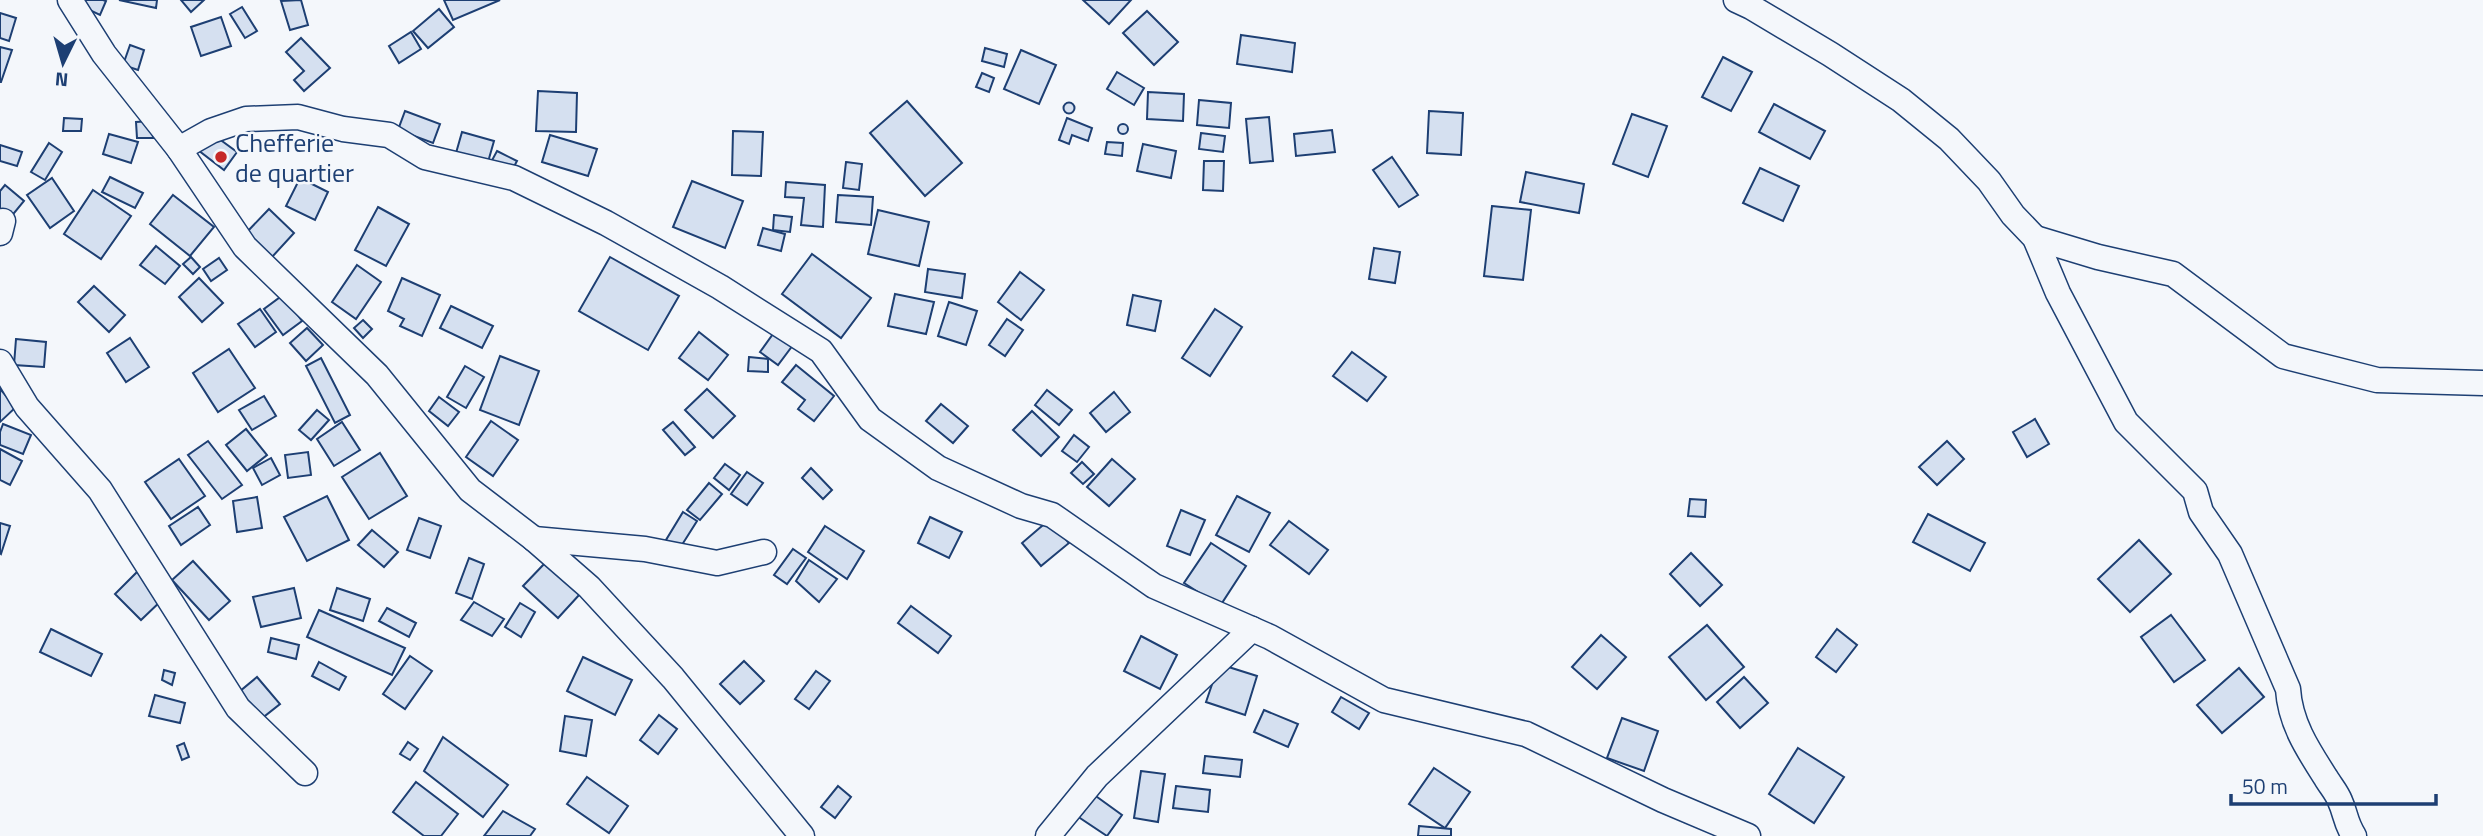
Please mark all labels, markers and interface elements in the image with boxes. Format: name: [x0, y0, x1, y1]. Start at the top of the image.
north arrow: [28, 28, 98, 98]
text: N: [54, 65, 69, 95]
place label: Chefferie de quartier: [235, 123, 354, 192]
marker: Chefferie de quartier: [213, 149, 229, 165]
scale bar: [2231, 762, 2436, 806]
text: 50 m: [2242, 770, 2288, 802]

